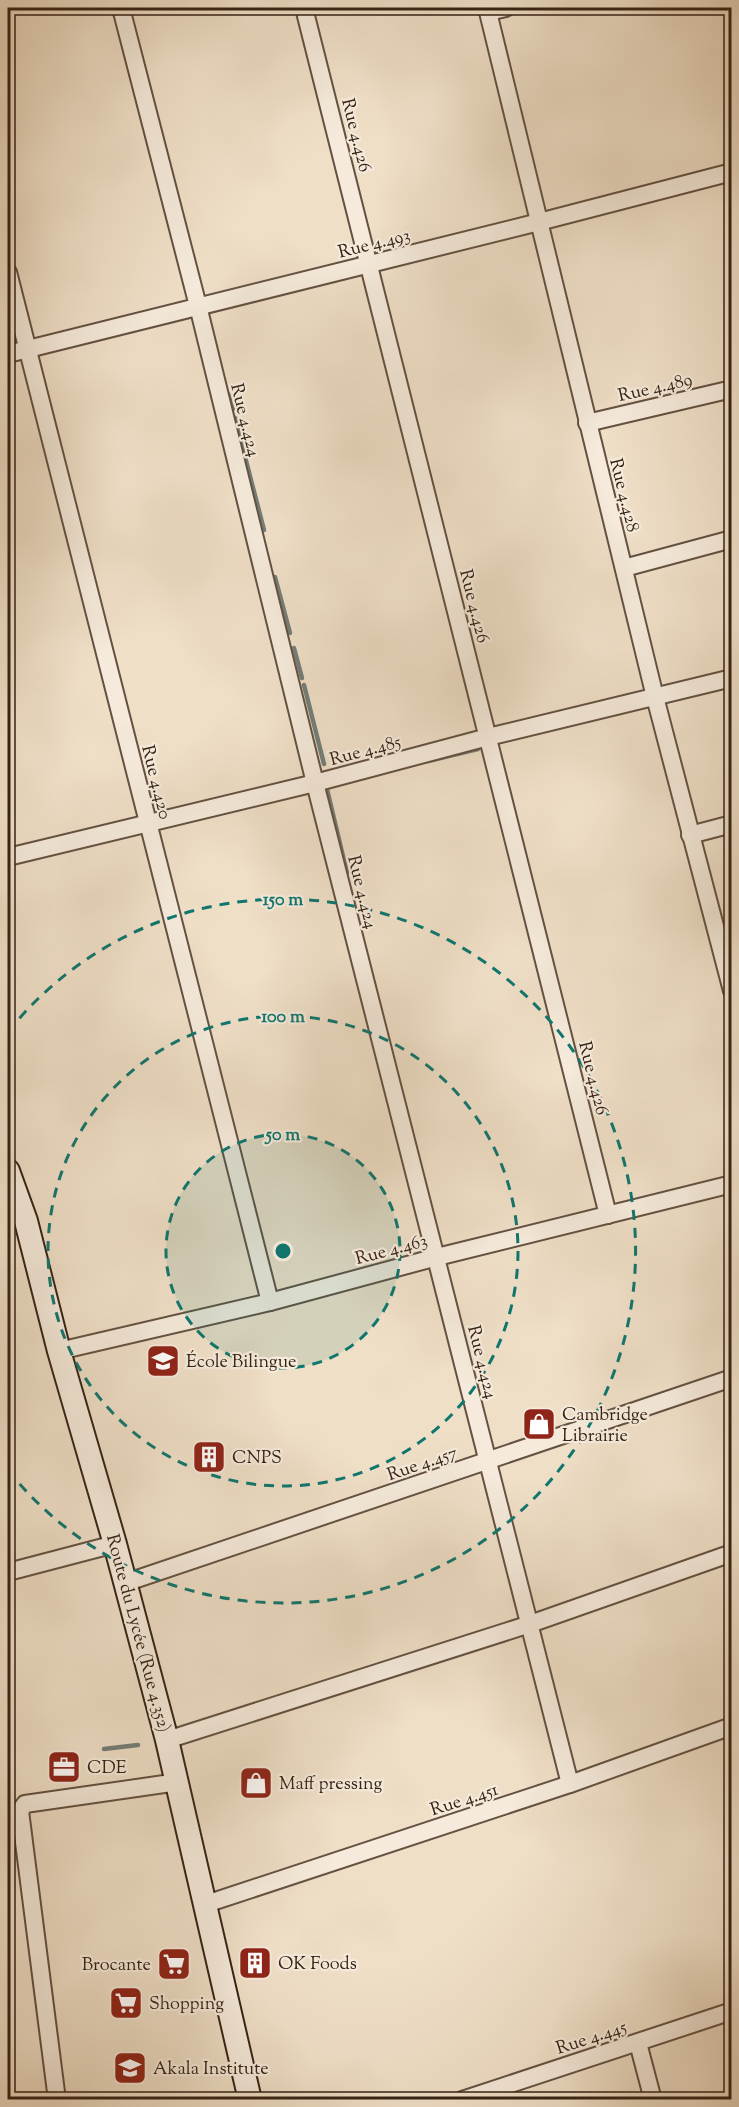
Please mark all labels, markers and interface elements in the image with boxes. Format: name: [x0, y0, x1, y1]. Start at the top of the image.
street label: Rue 4.426: [333, 96, 377, 175]
street label: Rue 4.493: [336, 223, 413, 266]
street label: Rue 4.489: [616, 368, 695, 410]
street label: Rue 4.424: [222, 381, 266, 460]
street label: Rue 4.428: [601, 456, 645, 535]
street label: Rue 4.426: [451, 567, 495, 646]
street label: Rue 4.485: [327, 730, 404, 774]
street label: Rue 4.420: [133, 743, 177, 822]
street label: Rue 4.424: [339, 853, 383, 932]
text: 150 m: [263, 888, 303, 914]
text: 100 m: [261, 1005, 305, 1031]
street label: Rue 4.426: [570, 1039, 614, 1118]
text: 50 m: [264, 1123, 300, 1149]
street label: Rue 4.463: [353, 1229, 430, 1273]
centre of rings: [273, 1241, 293, 1261]
street label: Rue 4.424: [459, 1323, 503, 1402]
school or university icon: École Bilingue: [145, 1343, 181, 1379]
place label: École Bilingue: [186, 1350, 296, 1376]
place label: Cambridge Librairie: [562, 1403, 648, 1450]
shop icon: Cambridge Librairie: [521, 1406, 557, 1442]
building icon: CNPS: [191, 1439, 227, 1475]
street label: Rue 4.457: [384, 1441, 461, 1489]
place label: CNPS: [232, 1446, 282, 1472]
street label: Route du Lycée (Rue 4.352): [98, 1532, 176, 1736]
office icon: CDE: [46, 1749, 82, 1785]
place label: CDE: [87, 1756, 127, 1782]
shop icon: Maff pressing: [238, 1765, 274, 1801]
place label: Maff pressing: [279, 1772, 382, 1798]
street label: Rue 4.451: [427, 1778, 502, 1824]
building icon: OK Foods: [237, 1945, 273, 1981]
supermarket icon: Brocante: [156, 1946, 192, 1982]
place label: OK Foods: [278, 1952, 357, 1978]
place label: Brocante: [82, 1953, 151, 1979]
supermarket icon: Shopping: [108, 1985, 144, 2021]
place label: Shopping: [149, 1992, 224, 2018]
street label: Rue 4.445: [553, 2015, 630, 2063]
school or university icon: Akala Institute: [112, 2050, 148, 2086]
place label: Akala Institute: [153, 2057, 269, 2083]

